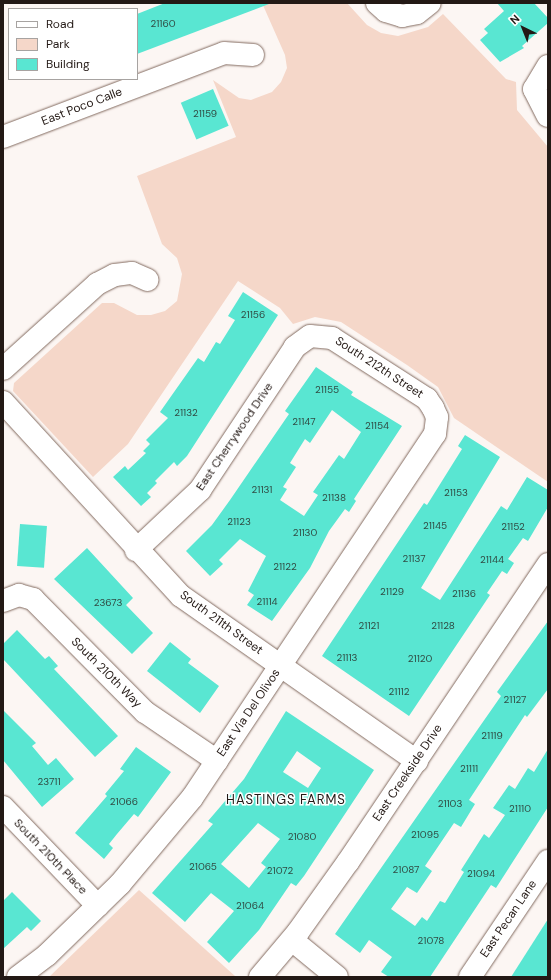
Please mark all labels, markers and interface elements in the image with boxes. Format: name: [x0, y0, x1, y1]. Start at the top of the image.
legend: [8, 8, 138, 80]
north arrow: [503, 8, 543, 48]
text: N: [507, 11, 523, 27]
text: Road: [46, 16, 74, 32]
house number: 21160: [150, 18, 176, 30]
text: Park: [46, 36, 70, 52]
text: Building: [46, 56, 90, 72]
street label: East Poco Calle: [40, 85, 124, 129]
house number: 21159: [193, 108, 217, 120]
house number: 21156: [241, 309, 265, 321]
street label: South 212th Street: [332, 334, 426, 402]
street label: East Cherrywood Drive: [193, 380, 277, 494]
house number: 21155: [315, 384, 339, 396]
house number: 21132: [174, 407, 198, 419]
house number: 21147: [292, 416, 316, 428]
house number: 21154: [365, 420, 389, 432]
house number: 21131: [252, 484, 272, 496]
house number: 21153: [444, 487, 468, 499]
house number: 21138: [322, 492, 346, 504]
house number: 21123: [227, 516, 251, 528]
house number: 21145: [423, 520, 447, 532]
house number: 21152: [501, 521, 525, 533]
house number: 21130: [293, 527, 317, 539]
house number: 21137: [402, 553, 426, 565]
house number: 21144: [480, 554, 504, 566]
house number: 21122: [273, 561, 297, 573]
house number: 21129: [380, 586, 404, 598]
street label: South 211th Street: [177, 588, 265, 658]
house number: 21136: [452, 588, 476, 600]
house number: 21114: [256, 596, 278, 608]
house number: 23673: [94, 597, 122, 609]
house number: 21121: [359, 620, 379, 632]
house number: 21128: [431, 620, 455, 632]
street label: South 210th Way: [68, 635, 144, 711]
house number: 21113: [336, 652, 358, 664]
house number: 21120: [408, 653, 432, 665]
street label: East Via Del Olivos: [214, 666, 284, 760]
house number: 21112: [389, 686, 409, 698]
house number: 21127: [504, 694, 526, 706]
street label: East Creekside Drive: [370, 722, 446, 824]
house number: 21119: [481, 730, 503, 742]
house number: 21111: [460, 763, 478, 775]
house number: 23711: [37, 776, 61, 788]
district label: HASTINGS FARMS: [226, 792, 346, 808]
house number: 21066: [110, 796, 138, 808]
house number: 21103: [438, 798, 462, 810]
house number: 21110: [509, 803, 531, 815]
street label: South 210th Place: [10, 816, 90, 898]
house number: 21095: [411, 829, 439, 841]
house number: 21080: [288, 831, 316, 843]
house number: 21065: [189, 861, 217, 873]
house number: 21087: [393, 864, 419, 876]
house number: 21072: [267, 865, 293, 877]
house number: 21094: [467, 868, 495, 880]
street label: East Pecan Lane: [478, 877, 540, 961]
house number: 21064: [236, 900, 264, 912]
house number: 21078: [418, 935, 444, 947]

